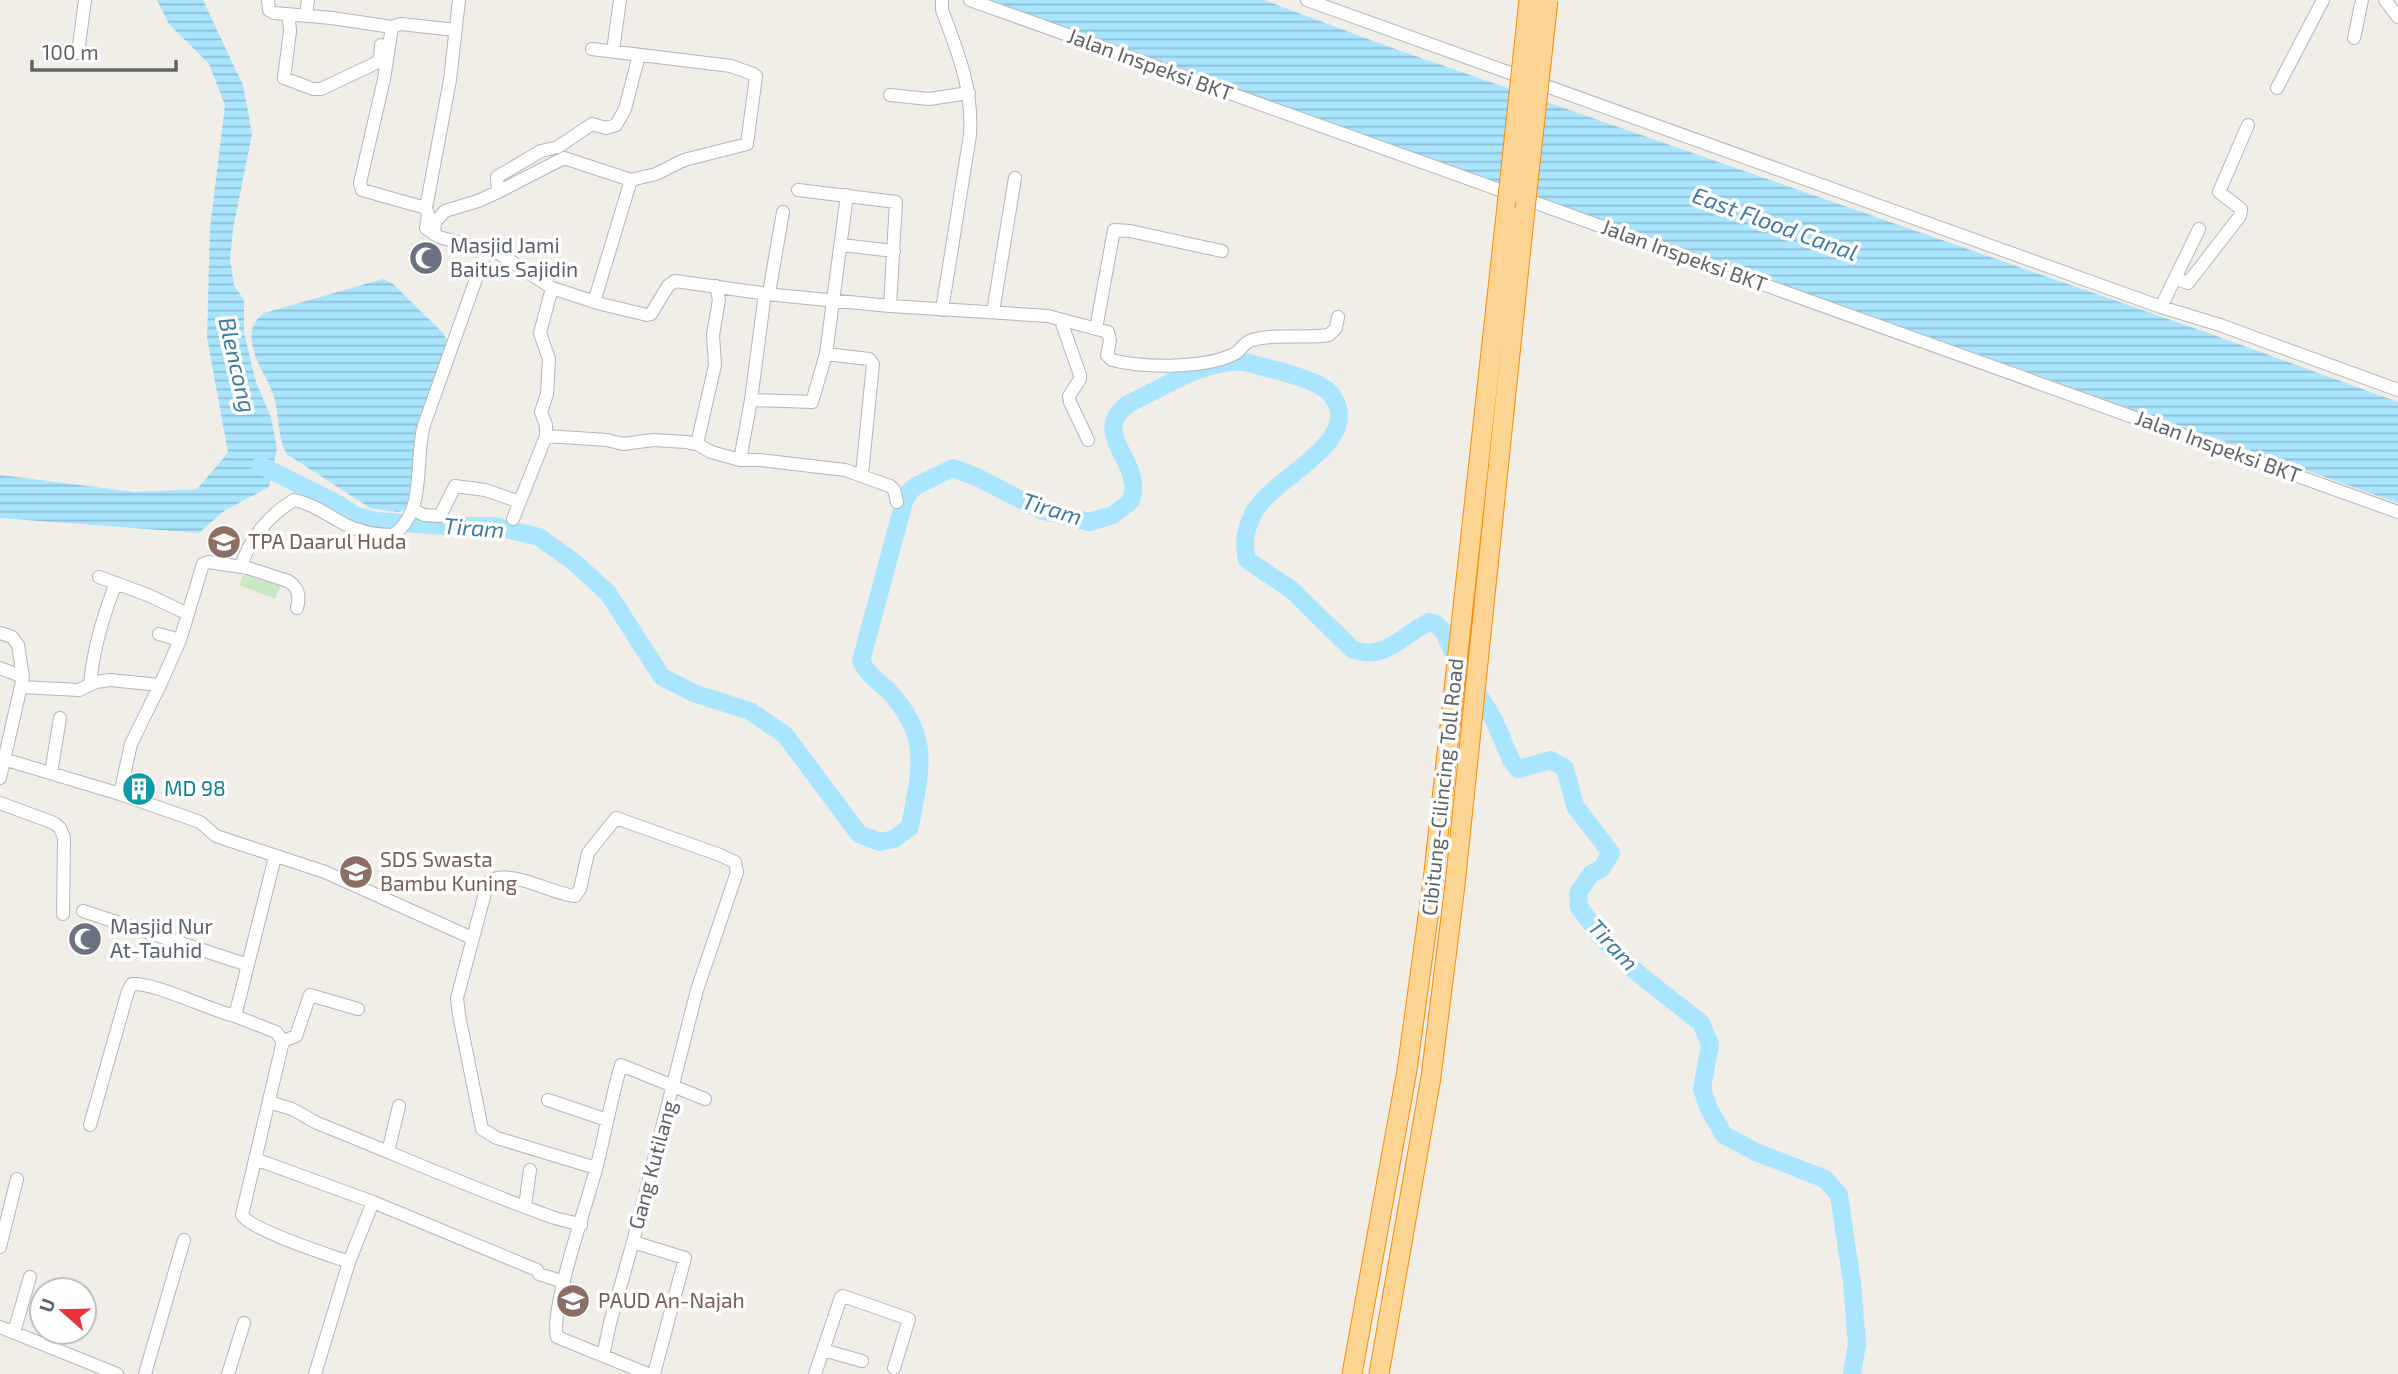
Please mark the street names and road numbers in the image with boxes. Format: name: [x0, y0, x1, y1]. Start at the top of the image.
street label: Jalan Inspeksi BKT: [1064, 22, 1237, 105]
street label: Jalan Inspeksi BKT: [1598, 213, 1771, 296]
street label: Jalan Inspeksi BKT: [2132, 404, 2305, 487]
street label: Cibitung-Cilincing Toll Road: [1416, 657, 1467, 917]
street label: Gang Kutilang: [622, 1097, 681, 1232]

